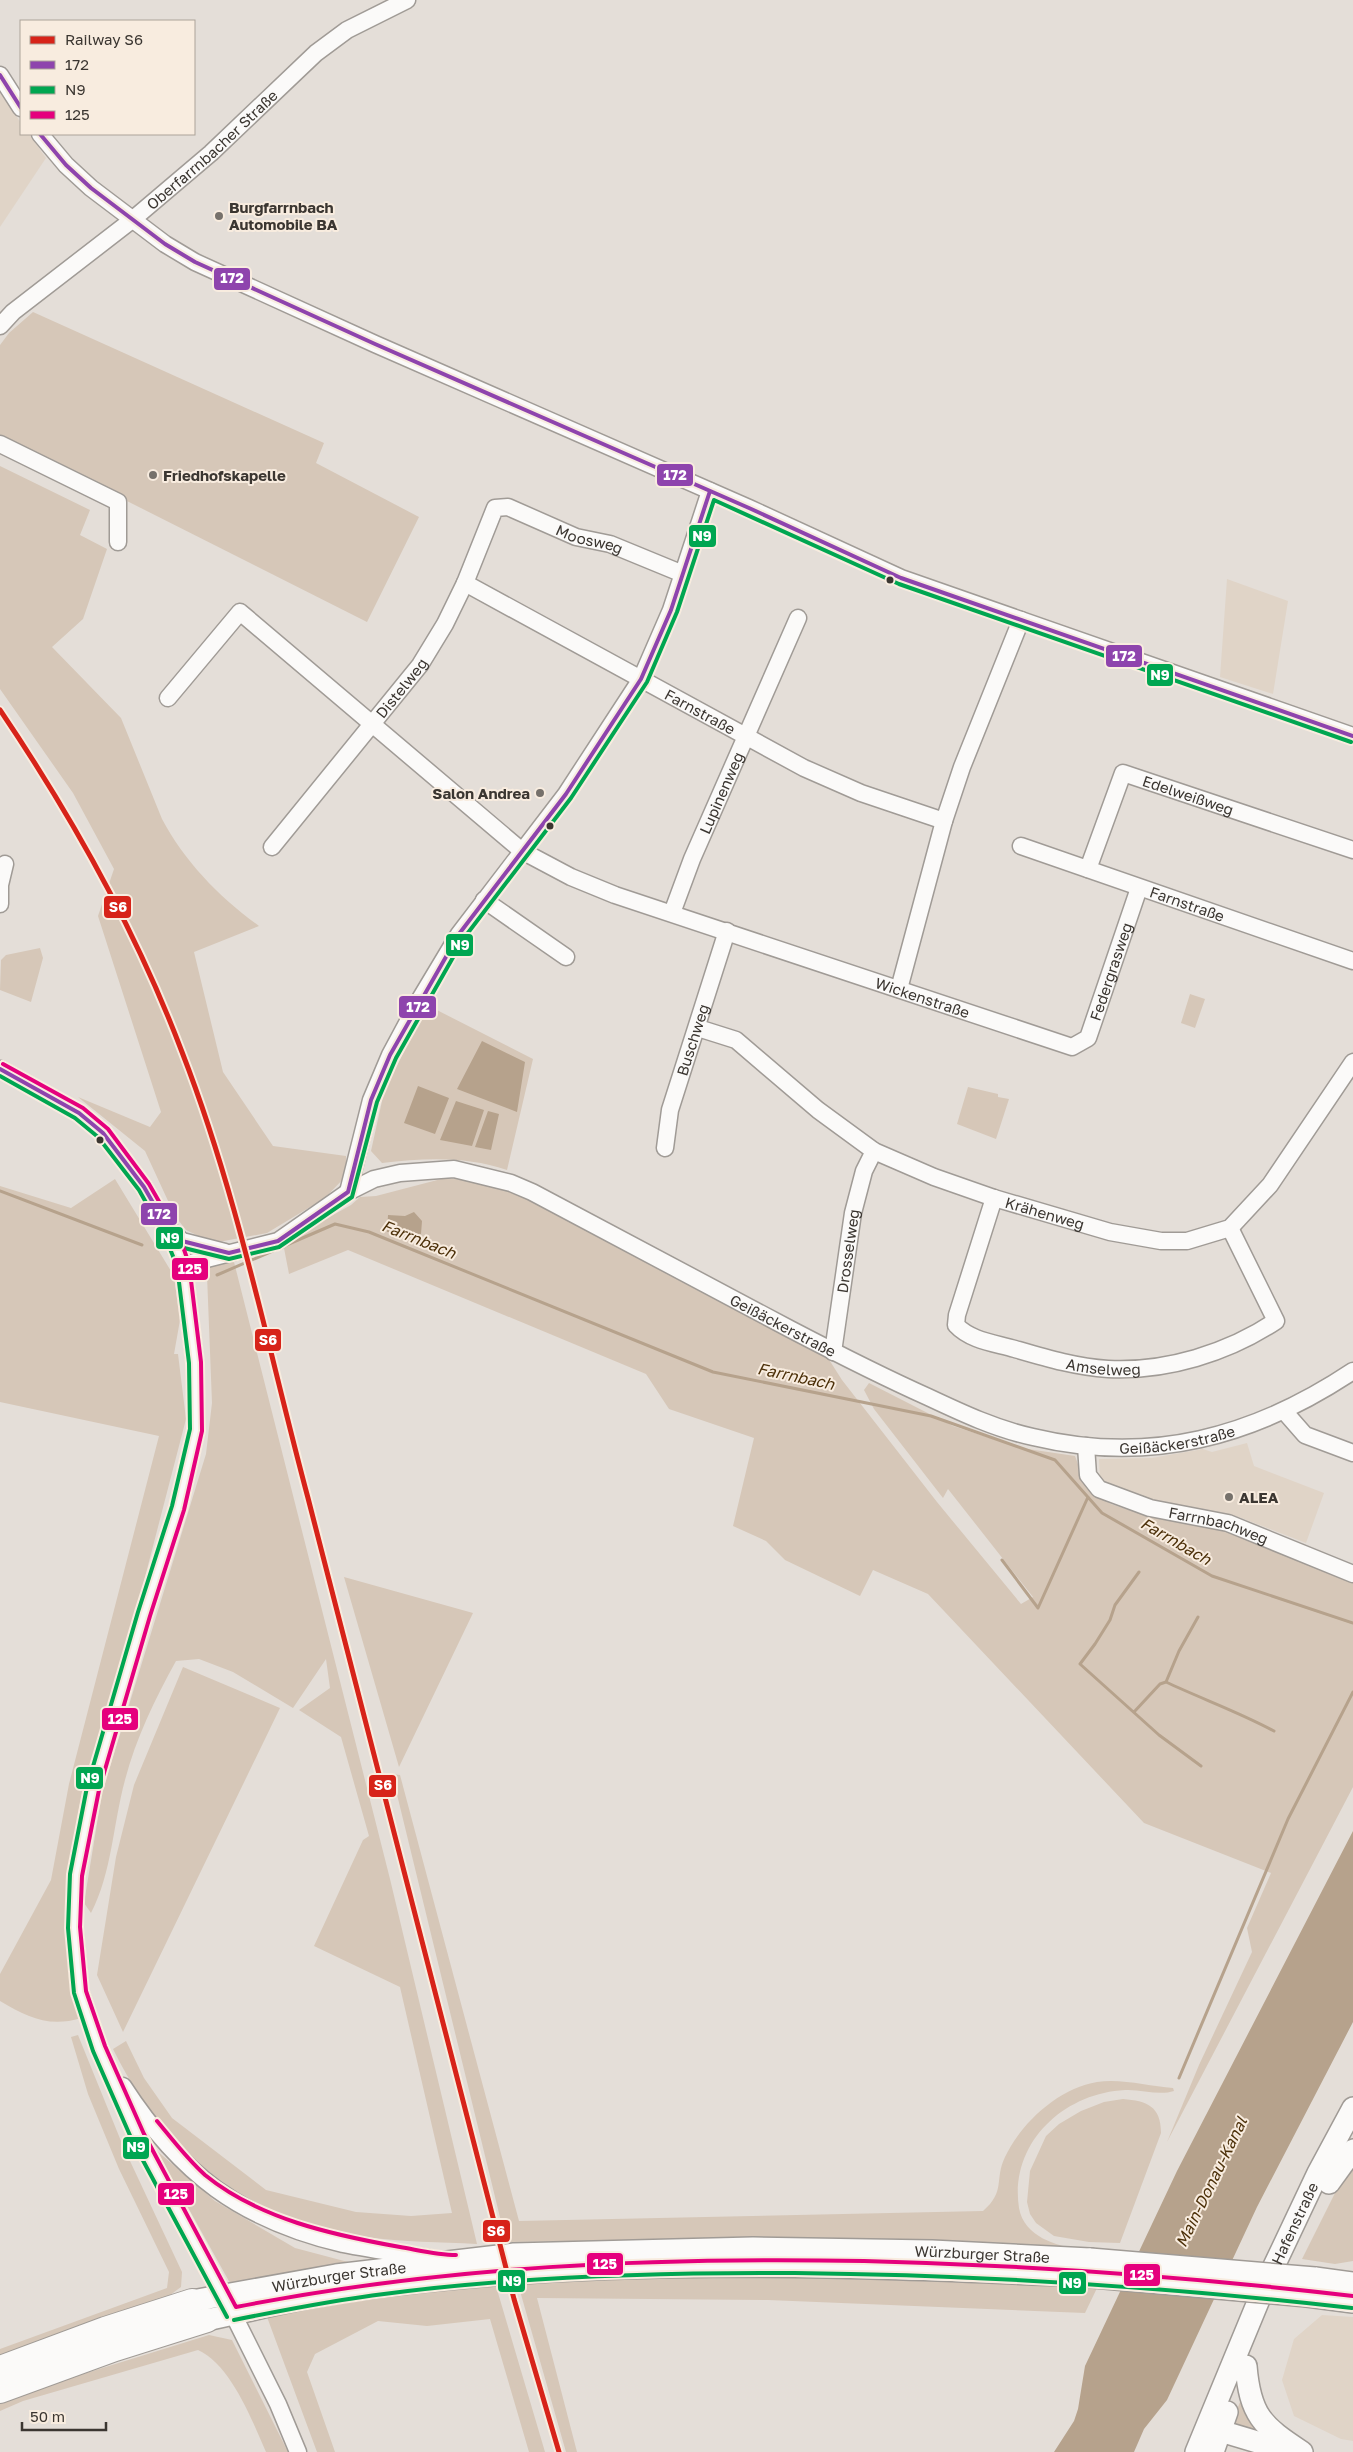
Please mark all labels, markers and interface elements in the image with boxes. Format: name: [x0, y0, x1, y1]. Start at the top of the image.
legend: [20, 20, 195, 135]
text: Railway S6: [65, 30, 143, 48]
text: 172: [65, 55, 89, 73]
text: N9: [65, 80, 85, 98]
street label: Oberfarrnbacher Straße: [142, 86, 281, 213]
text: 125: [65, 105, 90, 123]
place label: Burgfarrnbach Automobile BA: [229, 198, 338, 233]
marker: Burgfarrnbach Automobile BA: [213, 210, 225, 222]
line badge: 172: [213, 267, 251, 291]
text: 172: [220, 269, 244, 286]
line badge: 172: [656, 463, 694, 487]
place label: Friedhofskapelle: [163, 466, 286, 484]
text: 172: [663, 466, 687, 483]
marker: Friedhofskapelle: [147, 469, 159, 481]
street label: Moosweg: [553, 520, 626, 557]
line badge: N9: [688, 524, 717, 548]
text: N9: [692, 527, 712, 544]
unlabelled marker: [885, 575, 895, 585]
line badge: 172: [1105, 644, 1143, 668]
text: 172: [1112, 647, 1136, 664]
street label: Distelweg: [372, 655, 431, 721]
line badge: N9: [1146, 663, 1174, 687]
text: N9: [1150, 666, 1170, 683]
street label: Farnstraße: [662, 685, 739, 738]
street label: Lupinenweg: [695, 749, 747, 836]
street label: Edelweißweg: [1140, 771, 1236, 818]
place label: Salon Andrea: [432, 784, 530, 802]
marker: Salon Andrea: [534, 787, 546, 799]
unlabelled marker: [545, 821, 555, 831]
street label: Farnstraße: [1148, 882, 1227, 925]
line badge: S6: [103, 895, 132, 919]
text: S6: [109, 898, 127, 915]
street label: Federgrasweg: [1086, 920, 1136, 1023]
line badge: N9: [445, 933, 474, 957]
text: N9: [450, 936, 470, 953]
street label: Wickenstraße: [873, 973, 972, 1021]
line badge: 172: [398, 995, 437, 1019]
text: 172: [406, 998, 430, 1015]
street label: Buschweg: [673, 1002, 712, 1078]
unlabelled marker: [95, 1135, 105, 1145]
street label: Krähenweg: [1003, 1193, 1086, 1233]
line badge: 172: [140, 1202, 178, 1226]
text: 172: [147, 1205, 171, 1222]
street label: Drosselweg: [833, 1208, 862, 1294]
water label: Farrnbach: [379, 1215, 460, 1263]
line badge: N9: [155, 1226, 184, 1250]
text: N9: [160, 1229, 180, 1246]
line badge: 125: [171, 1257, 209, 1281]
text: 125: [178, 1260, 203, 1277]
street label: Geißäckerstraße: [727, 1290, 839, 1360]
line badge: S6: [254, 1328, 282, 1352]
text: S6: [259, 1331, 277, 1348]
street label: Amselweg: [1065, 1354, 1141, 1378]
water label: Farrnbach: [756, 1358, 837, 1394]
street label: Geißäckerstraße: [1119, 1421, 1237, 1457]
place label: ALEA: [1239, 1488, 1279, 1506]
marker: ALEA: [1223, 1491, 1235, 1503]
street label: Farrnbachweg: [1167, 1504, 1271, 1548]
water label: Farrnbach: [1137, 1513, 1215, 1569]
line badge: 125: [101, 1707, 139, 1731]
text: 125: [108, 1710, 133, 1727]
line badge: N9: [75, 1766, 104, 1790]
text: N9: [80, 1769, 100, 1786]
line badge: S6: [368, 1774, 397, 1798]
text: S6: [374, 1776, 392, 1793]
water label: Main-Donau-Kanal: [1171, 2113, 1252, 2250]
line badge: N9: [122, 2136, 150, 2160]
text: N9: [126, 2138, 146, 2155]
street label: Hafenstraße: [1267, 2179, 1321, 2267]
line badge: 125: [157, 2182, 195, 2206]
text: 125: [164, 2185, 189, 2202]
line badge: S6: [482, 2219, 511, 2243]
text: S6: [487, 2222, 505, 2239]
street label: Würzburger Straße: [915, 2242, 1051, 2266]
line badge: 125: [586, 2252, 624, 2276]
text: 125: [593, 2255, 618, 2272]
street label: Würzburger Straße: [270, 2258, 407, 2295]
line badge: 125: [1123, 2263, 1161, 2287]
text: 125: [1130, 2266, 1155, 2283]
line badge: N9: [497, 2269, 526, 2293]
line badge: N9: [1058, 2271, 1087, 2295]
text: N9: [502, 2272, 522, 2289]
text: N9: [1062, 2274, 1082, 2291]
scale bar: [22, 2400, 106, 2432]
text: 50 m: [30, 2407, 65, 2425]

